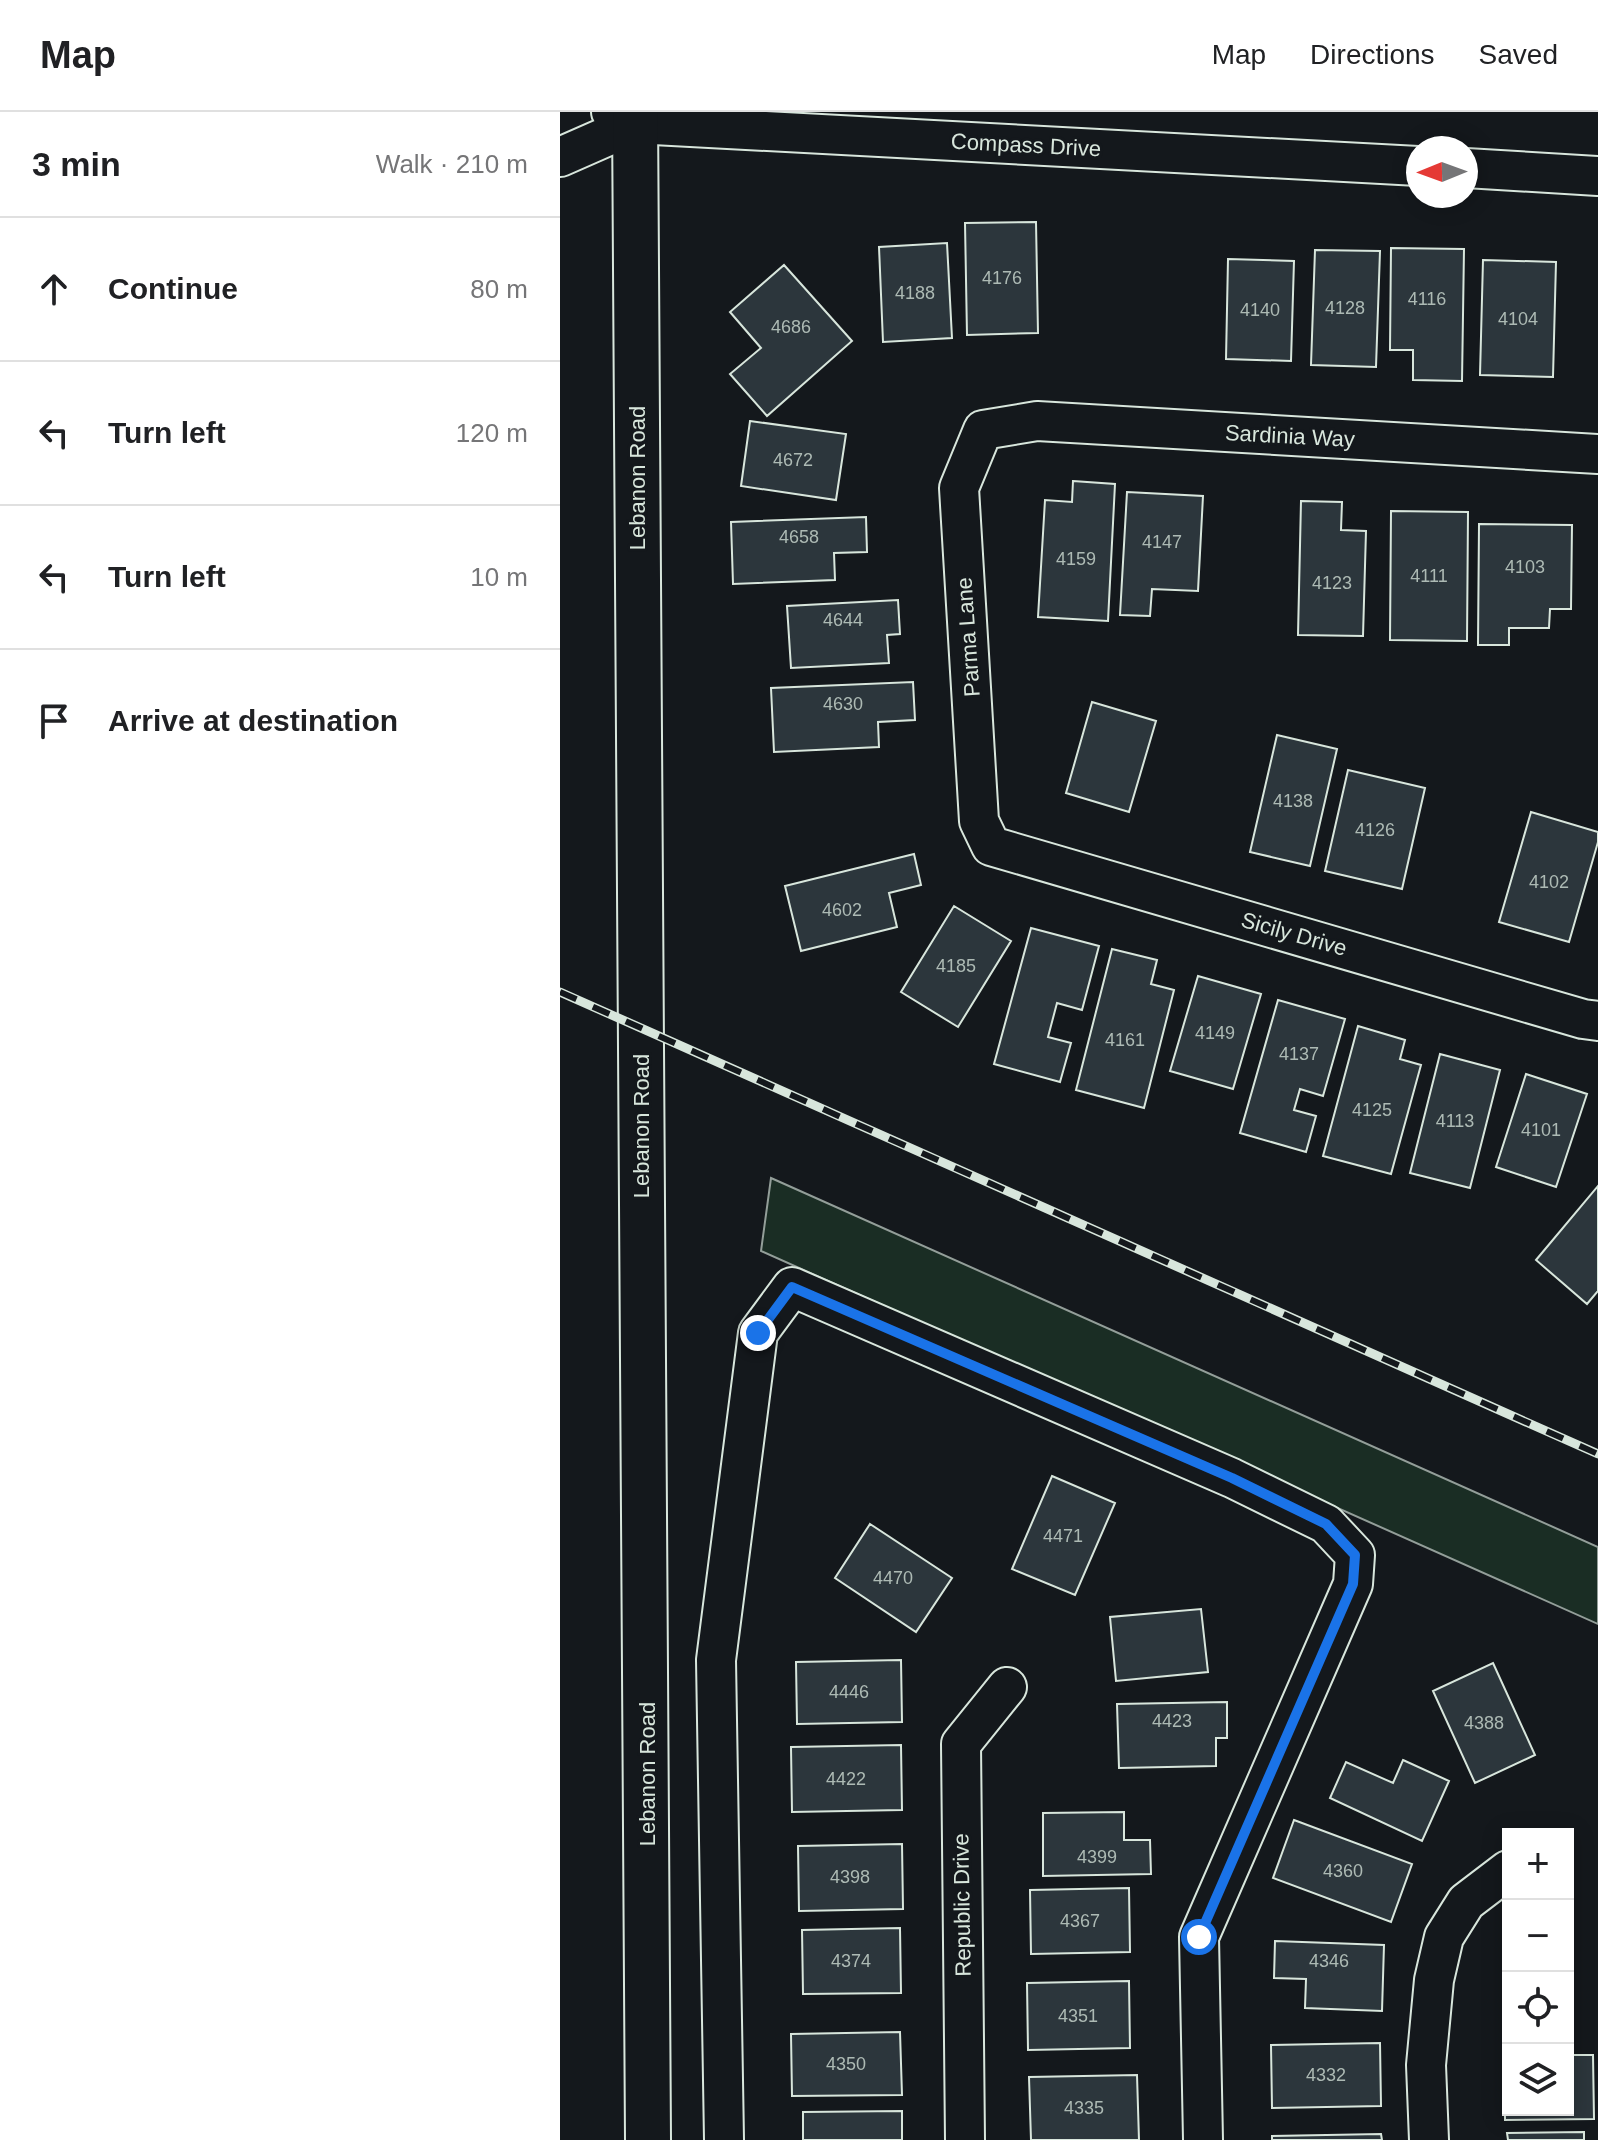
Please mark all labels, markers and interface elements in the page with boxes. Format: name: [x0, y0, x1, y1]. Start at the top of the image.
text: Map: [40, 34, 116, 76]
text: Map: [1212, 39, 1266, 70]
text: Directions: [1310, 39, 1435, 70]
text: Saved: [1479, 39, 1558, 70]
street label: Compass Drive: [950, 129, 1102, 161]
north arrow: [1406, 136, 1478, 208]
text: 3 min: [32, 145, 121, 183]
text: Walk · 210 m: [376, 149, 528, 179]
icon: ahead: [32, 267, 76, 311]
house number: 4176: [982, 268, 1022, 288]
text: Continue: [108, 272, 238, 305]
text: 80 m: [470, 274, 528, 304]
house number: 4188: [895, 283, 935, 303]
house number: 4116: [1408, 289, 1446, 309]
house number: 4128: [1325, 298, 1365, 318]
house number: 4140: [1240, 300, 1280, 320]
house number: 4104: [1498, 309, 1538, 329]
house number: 4686: [771, 317, 811, 337]
street label: Lebanon Road: [625, 406, 650, 550]
icon: left: [32, 411, 76, 455]
text: Turn left: [108, 416, 226, 449]
text: 120 m: [456, 418, 528, 448]
street label: Sardinia Way: [1224, 420, 1356, 452]
house number: 4672: [773, 450, 813, 470]
house number: 4658: [779, 527, 819, 547]
house number: 4147: [1142, 532, 1182, 552]
house number: 4159: [1056, 549, 1096, 569]
icon: left: [32, 555, 76, 599]
house number: 4103: [1505, 557, 1545, 577]
text: Turn left: [108, 560, 226, 593]
text: 10 m: [470, 562, 528, 592]
house number: 4111: [1410, 566, 1448, 586]
house number: 4123: [1312, 573, 1352, 593]
street label: Parma Lane: [951, 576, 985, 698]
house number: 4644: [823, 610, 863, 630]
house number: 4630: [823, 694, 863, 714]
icon: arrive: [32, 699, 76, 743]
text: Arrive at destination: [108, 704, 398, 737]
house number: 4138: [1273, 791, 1313, 811]
house number: 4126: [1355, 820, 1395, 840]
house number: 4102: [1529, 872, 1569, 892]
house number: 4602: [822, 900, 862, 920]
street label: Sicily Drive: [1238, 907, 1350, 961]
house number: 4185: [936, 956, 976, 976]
house number: 4149: [1195, 1023, 1235, 1043]
house number: 4161: [1105, 1030, 1145, 1050]
house number: 4137: [1279, 1044, 1319, 1064]
street label: Lebanon Road: [629, 1054, 654, 1198]
house number: 4125: [1352, 1100, 1392, 1120]
house number: 4113: [1436, 1111, 1474, 1131]
house number: 4101: [1521, 1120, 1561, 1140]
route end: [740, 1315, 776, 1351]
house number: 4471: [1043, 1526, 1083, 1546]
house number: 4470: [873, 1568, 913, 1588]
house number: 4446: [829, 1682, 869, 1702]
street label: Lebanon Road: [635, 1702, 660, 1846]
house number: 4423: [1152, 1711, 1192, 1731]
house number: 4388: [1464, 1713, 1504, 1733]
house number: 4422: [826, 1769, 866, 1789]
map controls: [1502, 1828, 1574, 2116]
button: +: [1502, 1828, 1574, 1900]
street label: Republic Drive: [948, 1833, 976, 1977]
house number: 4399: [1077, 1847, 1117, 1867]
house number: 4360: [1323, 1861, 1363, 1881]
house number: 4398: [830, 1867, 870, 1887]
button: −: [1502, 1900, 1574, 1972]
house number: 4367: [1060, 1911, 1100, 1931]
route start: [1181, 1919, 1217, 1955]
house number: 4374: [831, 1951, 871, 1971]
house number: 4346: [1309, 1951, 1349, 1971]
button: locate: [1502, 1972, 1574, 2044]
house number: 4351: [1058, 2006, 1098, 2026]
button: layers: [1502, 2044, 1574, 2116]
house number: 4350: [826, 2054, 866, 2074]
house number: 4332: [1306, 2065, 1346, 2085]
house number: 4335: [1064, 2098, 1104, 2118]

